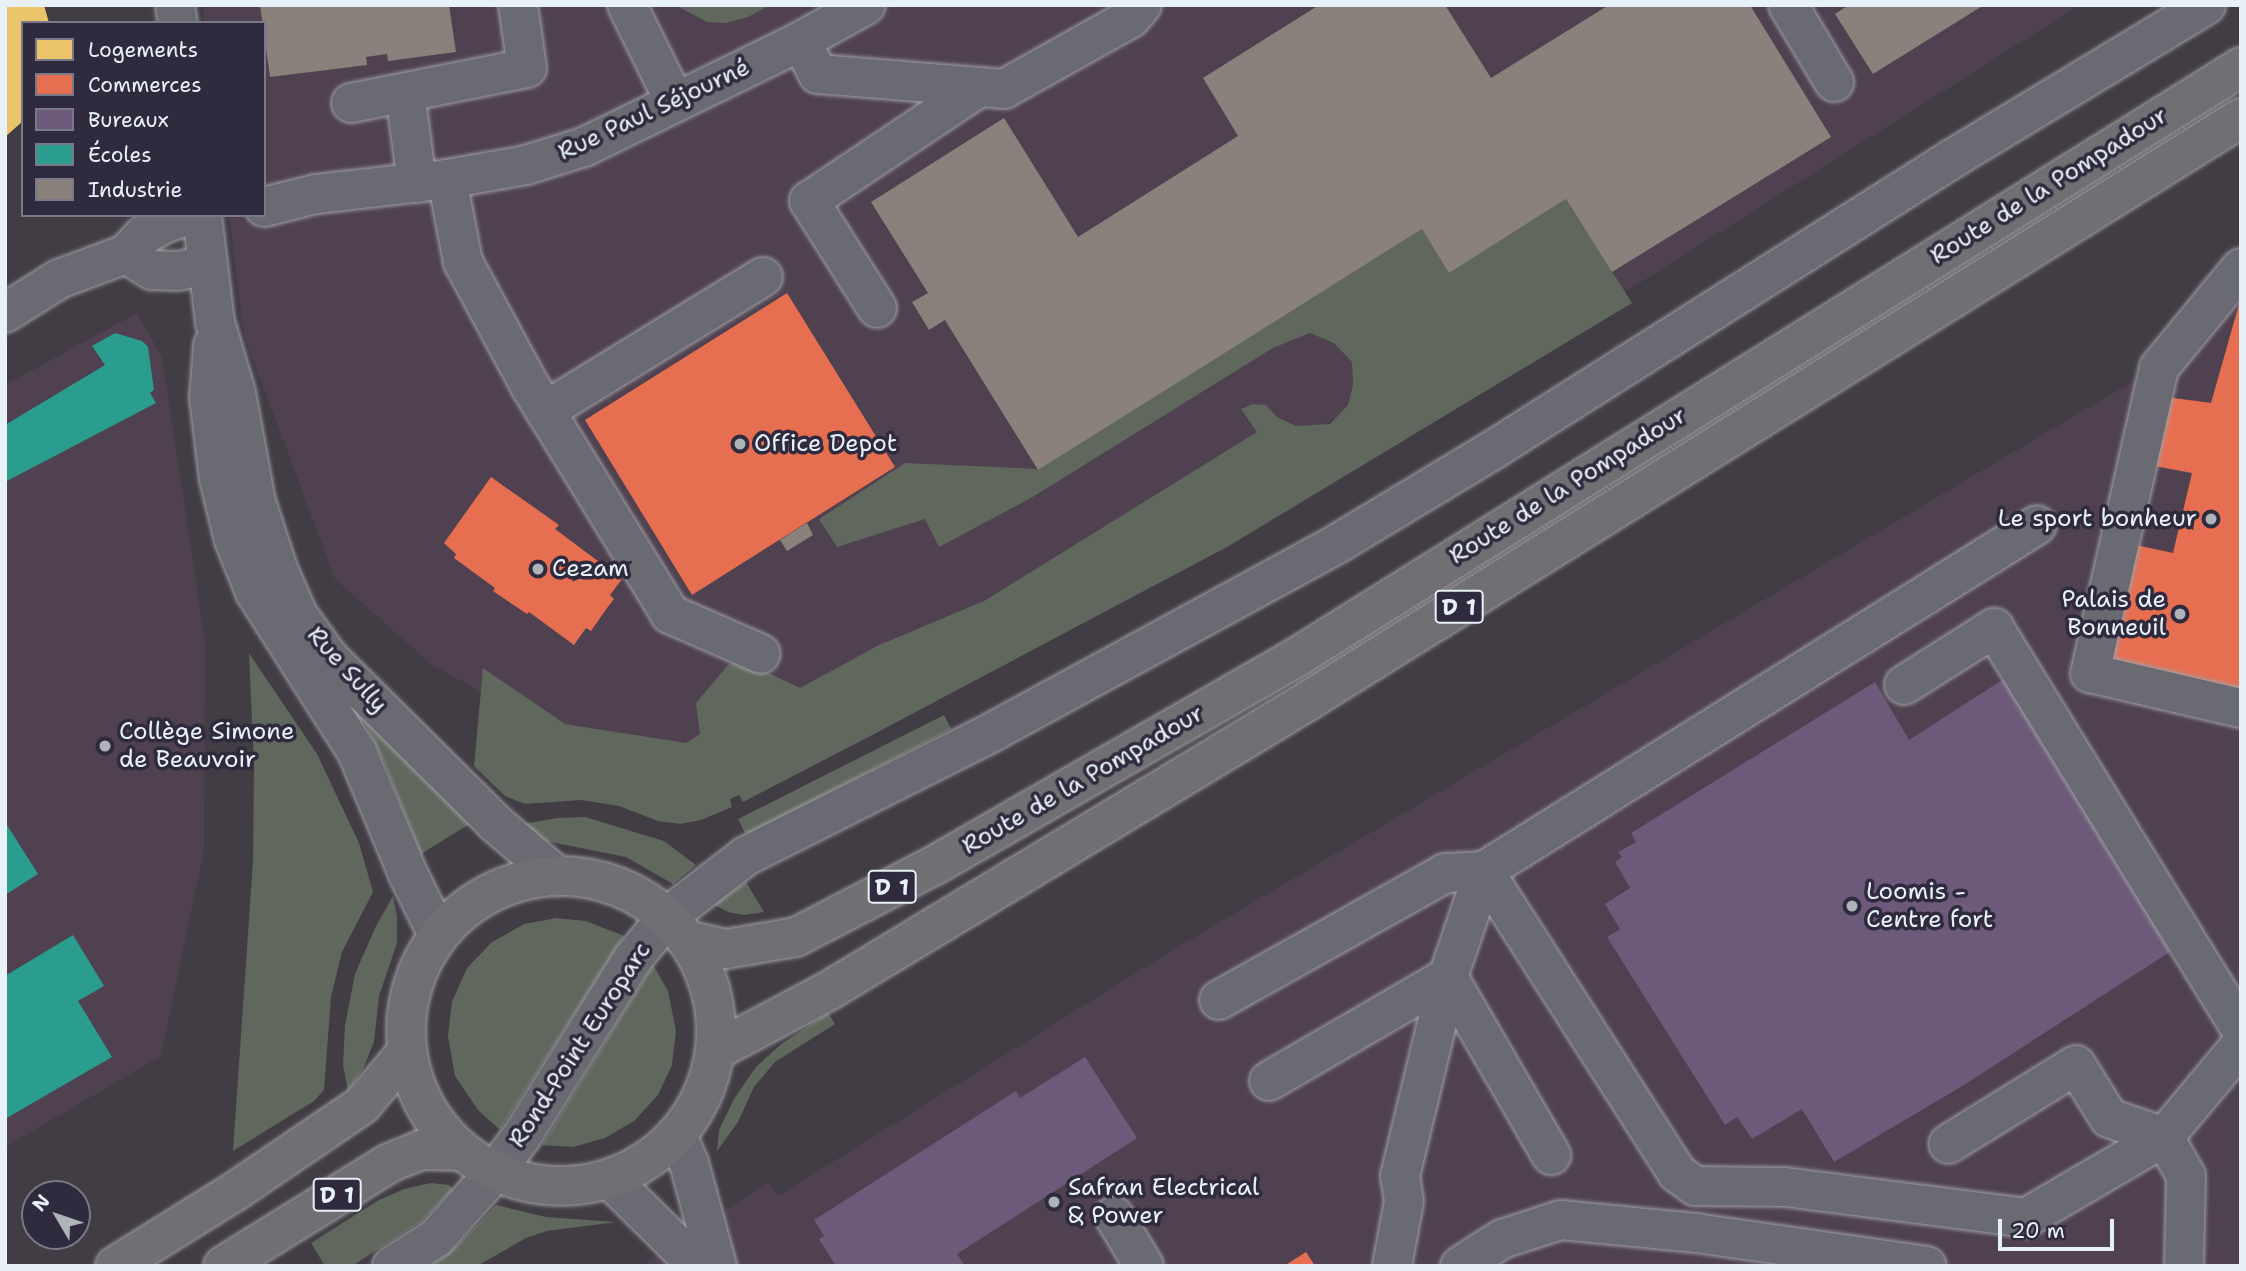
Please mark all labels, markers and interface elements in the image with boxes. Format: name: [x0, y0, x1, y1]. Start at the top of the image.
legend: [21, 21, 266, 217]
text: Logements: [88, 36, 198, 64]
street label: Rue Paul Séjourné: [554, 53, 754, 167]
text: Commerces: [88, 71, 202, 99]
street label: Route de la Pompadour: [1925, 101, 2173, 271]
text: Bureaux: [88, 106, 169, 134]
text: Écoles: [88, 141, 152, 169]
text: Industrie: [88, 176, 182, 204]
street label: Route de la Pompadour: [1444, 401, 1692, 571]
place label: Office Depot: [754, 430, 897, 458]
marker: Office Depot: [732, 436, 748, 452]
place label: Le sport bonheur: [1998, 505, 2197, 533]
marker: Le sport bonheur: [2203, 511, 2219, 527]
place label: Cezam: [552, 555, 629, 583]
marker: Cezam: [530, 561, 546, 577]
place label: Palais de Bonneuil: [2061, 586, 2166, 642]
road number: D 1: [1434, 587, 1484, 626]
marker: Palais de Bonneuil: [2172, 606, 2188, 622]
street label: Rue Sully: [301, 621, 393, 719]
street label: Route de la Pompadour: [957, 699, 1209, 861]
place label: Collège Simone de Beauvoir: [119, 718, 294, 774]
marker: Collège Simone de Beauvoir: [97, 738, 113, 754]
road number: D 1: [868, 867, 917, 906]
place label: Loomis - Centre fort: [1866, 878, 1993, 934]
marker: Loomis - Centre fort: [1844, 898, 1860, 914]
street label: Rond-Point Europarc: [503, 937, 657, 1153]
place label: Safran Electrical & Power: [1068, 1174, 1259, 1230]
road number: D 1: [312, 1176, 362, 1214]
north arrow: [21, 1180, 91, 1250]
text: N: [26, 1189, 55, 1216]
marker: Safran Electrical & Power: [1046, 1194, 1062, 1210]
scale bar: [2001, 1204, 2116, 1248]
text: 20 m: [2011, 1217, 2065, 1245]

